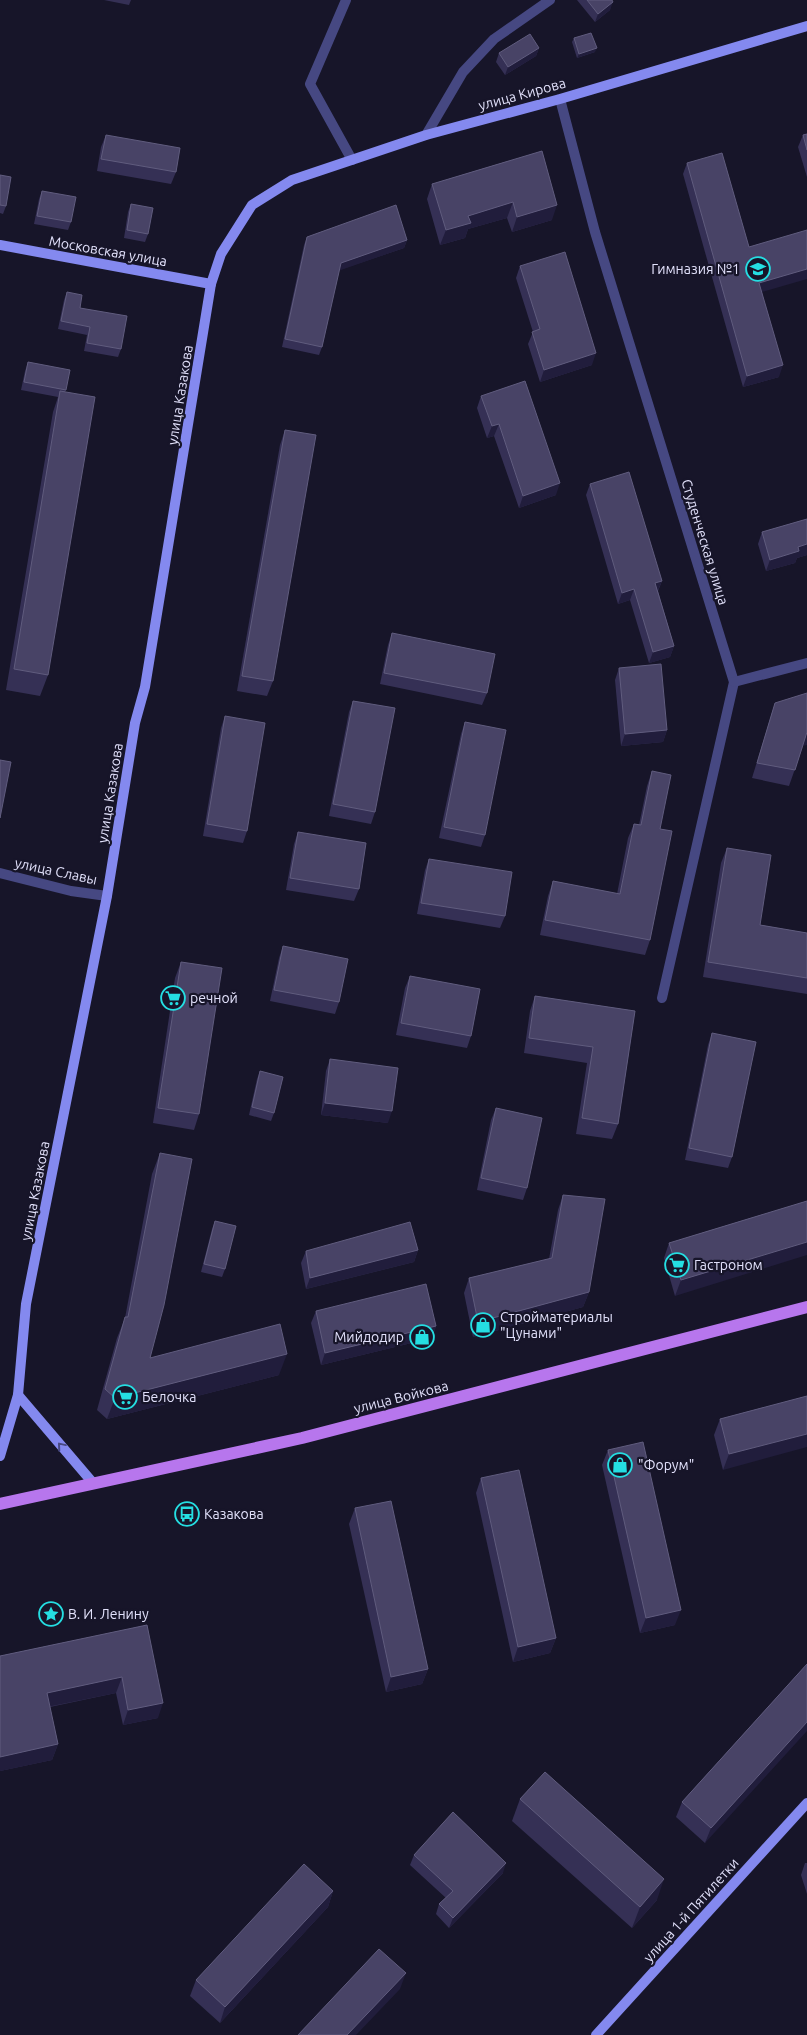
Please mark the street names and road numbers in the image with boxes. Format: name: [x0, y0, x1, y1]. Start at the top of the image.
street label: улица Кирова: [477, 75, 567, 113]
street label: Московская улица: [48, 233, 168, 269]
street label: улица Казакова: [164, 344, 196, 446]
street label: Студенческая улица: [678, 477, 732, 607]
street label: улица Казакова: [94, 742, 126, 844]
street label: улица Славы: [13, 854, 99, 888]
street label: улица Казакова: [17, 1140, 53, 1242]
street label: улица Войкова: [352, 1378, 450, 1416]
street label: улица 1-й Пятилетки: [640, 1855, 742, 1965]

